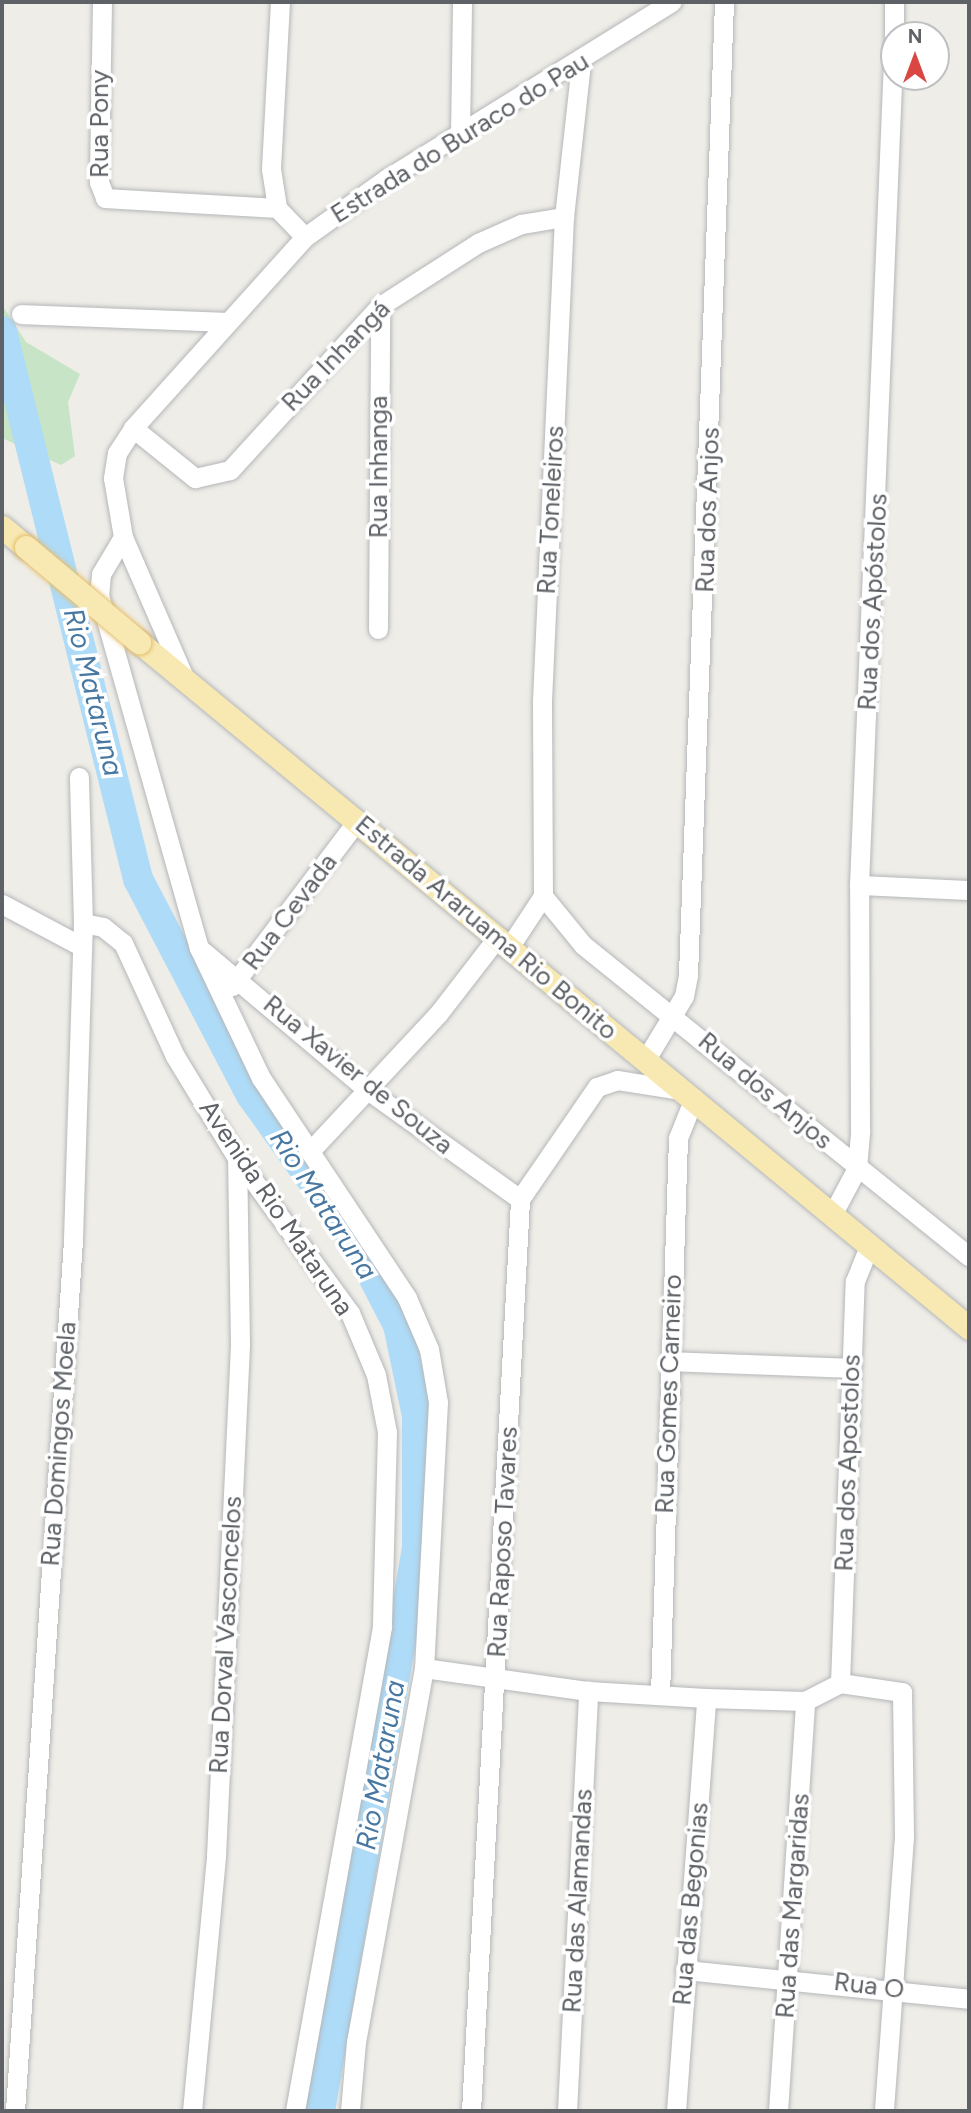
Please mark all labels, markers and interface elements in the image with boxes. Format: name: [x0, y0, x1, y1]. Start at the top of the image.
north arrow: [880, 21, 950, 91]
text: N: [908, 25, 922, 48]
street label: Estrada do Buraco do Pau: [325, 46, 595, 230]
street label: Rua Pony: [84, 70, 116, 178]
street label: Rua Inhangá: [275, 294, 397, 418]
street label: Rua Inhanga: [363, 396, 395, 538]
street label: Rua Toneleiros: [531, 425, 571, 595]
street label: Rua dos Anjos: [690, 427, 726, 593]
street label: Rua dos Apóstolos: [852, 493, 894, 711]
water label: Rio Mataruna: [57, 605, 131, 779]
street label: Estrada Araruama Rio Bonito: [349, 809, 623, 1047]
street label: Rua Cevada: [236, 847, 344, 977]
street label: Rua Xavier de Souza: [257, 989, 459, 1161]
street label: Rua dos Anjos: [692, 1026, 838, 1156]
street label: Avenida Rio Mataruna: [192, 1094, 360, 1322]
water label: Rio Mataruna: [263, 1123, 385, 1285]
street label: Rua Gomes Carneiro: [649, 1274, 689, 1514]
street label: Rua Domingos Moela: [35, 1321, 83, 1567]
street label: Rua dos Apostolos: [829, 1354, 867, 1572]
street label: Rua Raposo Tavares: [481, 1426, 525, 1658]
street label: Rua Dorval Vasconcelos: [203, 1495, 249, 1775]
water label: Rio Mataruna: [349, 1678, 411, 1852]
street label: Rua das Alamandas: [557, 1788, 599, 2014]
street label: Rua das Margaridas: [770, 1792, 816, 2020]
street label: Rua das Begonias: [667, 1801, 715, 2007]
street label: Rua O: [832, 1966, 906, 2006]

